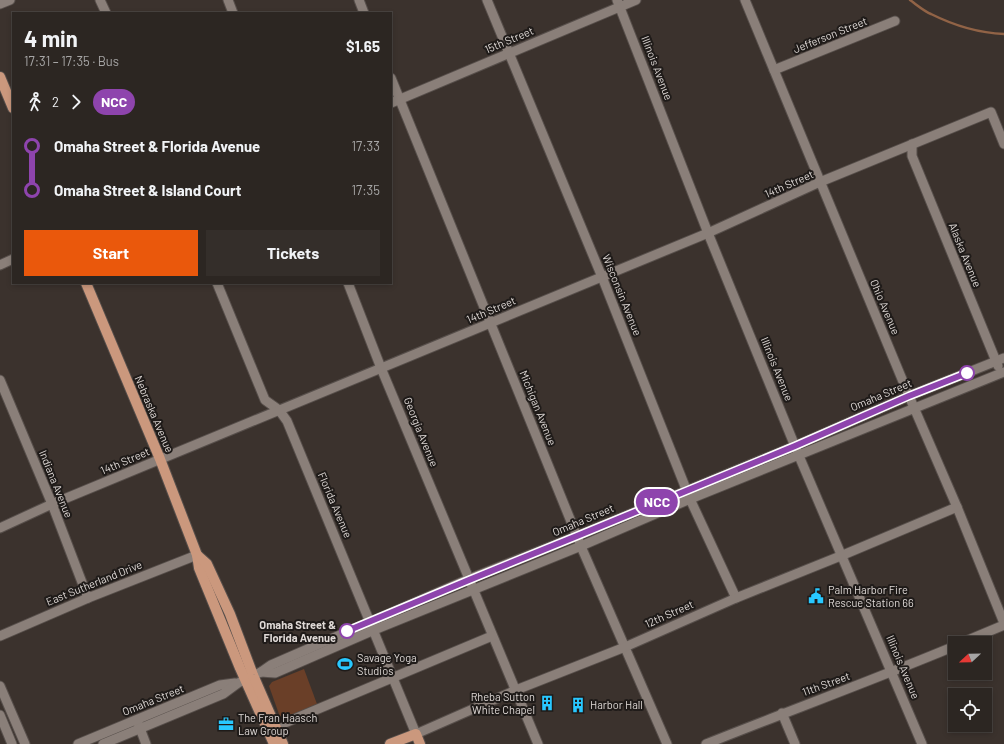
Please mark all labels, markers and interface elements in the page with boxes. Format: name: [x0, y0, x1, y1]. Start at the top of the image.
street label: Jefferson Street: [791, 14, 869, 55]
street label: 15th Street: [482, 23, 535, 56]
text: 4 min: [24, 25, 78, 51]
street label: Illinois Avenue: [639, 34, 676, 102]
text: $1.65: [346, 37, 380, 55]
text: 17:31 – 17:35 · Bus: [24, 53, 119, 69]
icon: walk: [24, 91, 46, 113]
icon: forward: [65, 91, 87, 113]
text: NCC: [101, 93, 127, 110]
text: 2: [52, 94, 59, 110]
text: Omaha Street & Florida Avenue: [54, 137, 260, 155]
text: 17:33: [352, 138, 380, 154]
street label: 14th Street: [762, 167, 815, 200]
text: Omaha Street & Island Court: [54, 181, 241, 199]
text: 17:35: [352, 182, 380, 198]
street label: Alaska Avenue: [947, 221, 984, 289]
button: Start: [24, 230, 198, 276]
button: Tickets: [206, 230, 380, 276]
street label: Wisconsin Avenue: [600, 252, 645, 337]
street label: Ohio Avenue: [868, 277, 903, 336]
street label: 14th Street: [464, 293, 517, 326]
street label: Illinois Avenue: [759, 335, 796, 403]
unlabelled marker: [959, 365, 975, 381]
street label: Michigan Avenue: [518, 368, 559, 447]
street label: Nebraska Avenue: [132, 373, 177, 454]
street label: Omaha Street: [848, 376, 913, 413]
street label: Georgia Avenue: [402, 395, 441, 469]
street label: 14th Street: [98, 444, 151, 477]
street label: Indiana Avenue: [37, 448, 76, 520]
street label: Florida Avenue: [316, 470, 355, 540]
line badge: NCC: [634, 489, 680, 515]
text: NCC: [644, 493, 670, 510]
street label: Omaha Street: [550, 501, 615, 538]
street label: East Sutherland Drive: [44, 557, 144, 608]
place label: Palm Harbor Fire Rescue Station 66: [828, 583, 914, 609]
public building icon: Palm Harbor Fire Rescue Station 66: [807, 587, 825, 605]
street label: 12th Street: [642, 597, 695, 630]
place label: Omaha Street & Florida Avenue: [259, 618, 336, 644]
marker: Omaha Street & Florida Avenue: [339, 623, 355, 639]
street label: Illinois Avenue: [884, 633, 923, 701]
north arrow: [948, 636, 992, 680]
map controls: [948, 636, 992, 732]
place label: Savage Yoga Studios: [357, 651, 417, 677]
sports icon: Savage Yoga Studios: [336, 655, 354, 673]
street label: 11th Street: [800, 669, 852, 698]
street label: Omaha Street: [120, 681, 186, 718]
button: locate: [948, 688, 992, 732]
place label: Rheba Sutton White Chapel: [471, 690, 535, 716]
building icon: Rheba Sutton White Chapel: [538, 694, 556, 712]
building icon: Harbor Hall: [569, 696, 587, 714]
place label: Harbor Hall: [590, 698, 643, 711]
place label: The Fran Haasch Law Group: [238, 711, 317, 737]
office icon: The Fran Haasch Law Group: [217, 715, 235, 733]

